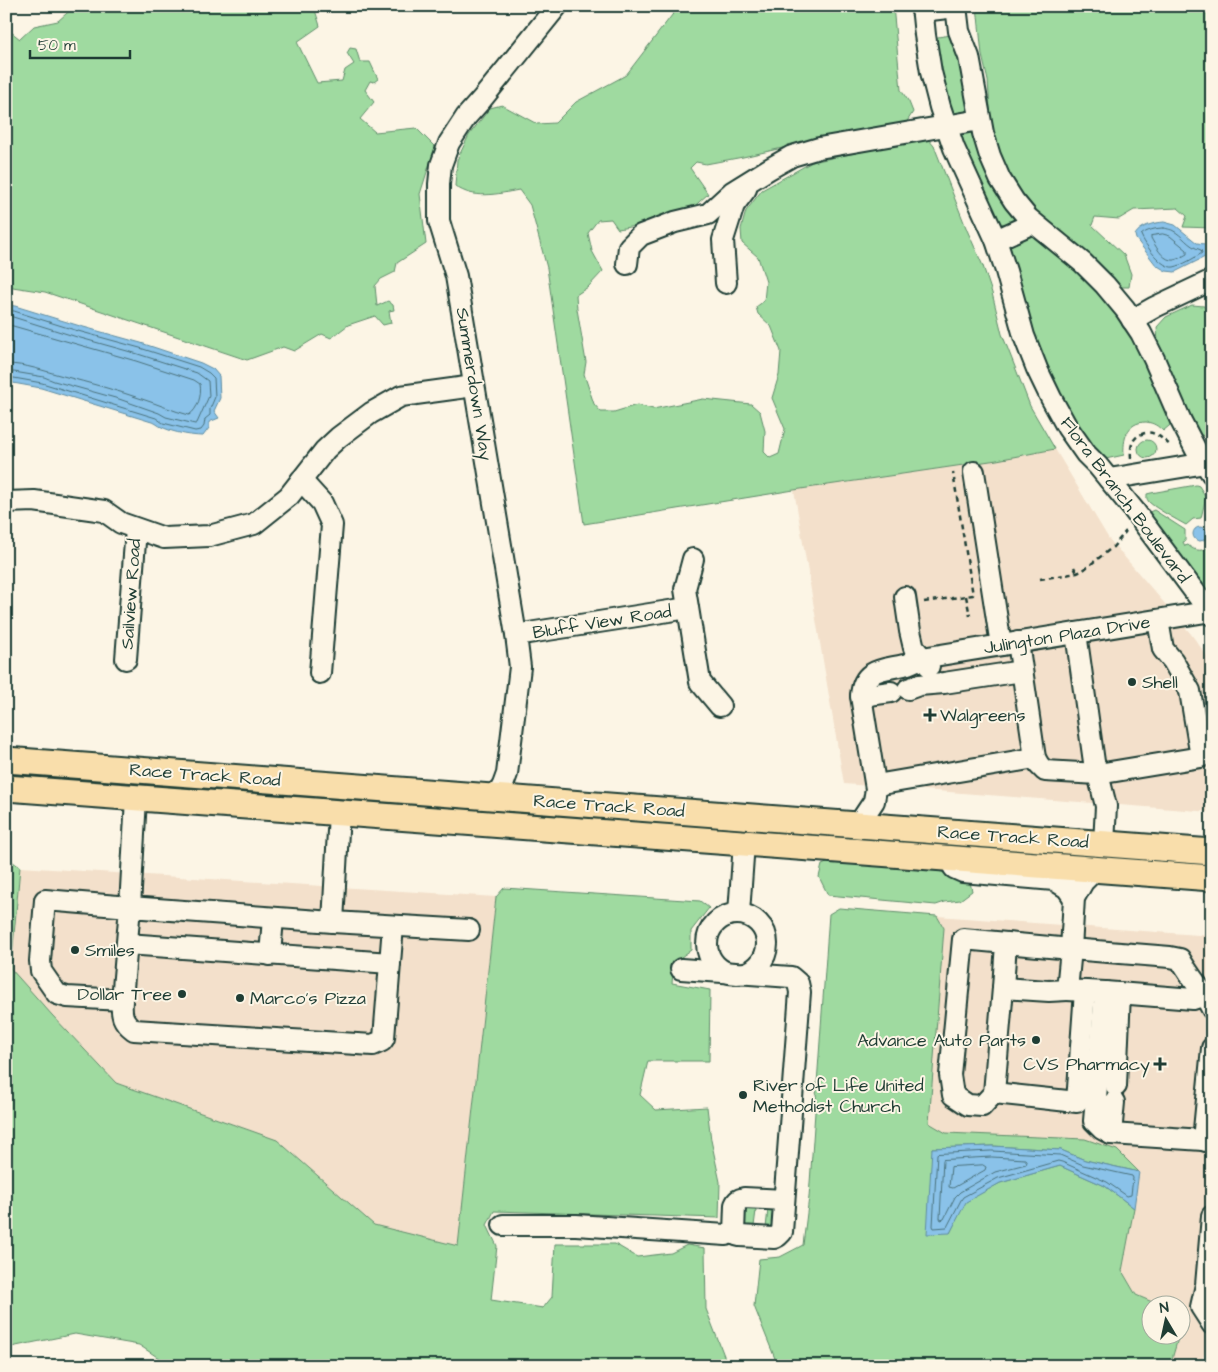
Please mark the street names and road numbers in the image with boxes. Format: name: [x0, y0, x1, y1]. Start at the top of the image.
street label: Summerdown Way: [449, 306, 498, 463]
street label: Flora Branch Boulevard: [1054, 412, 1196, 588]
street label: Sailview Road: [115, 538, 147, 650]
street label: Bluff View Road: [531, 599, 673, 645]
street label: Julington Plaza Drive: [982, 609, 1152, 661]
street label: Race Track Road: [128, 757, 282, 793]
street label: Race Track Road: [532, 788, 686, 824]
street label: Race Track Road: [936, 819, 1090, 855]

